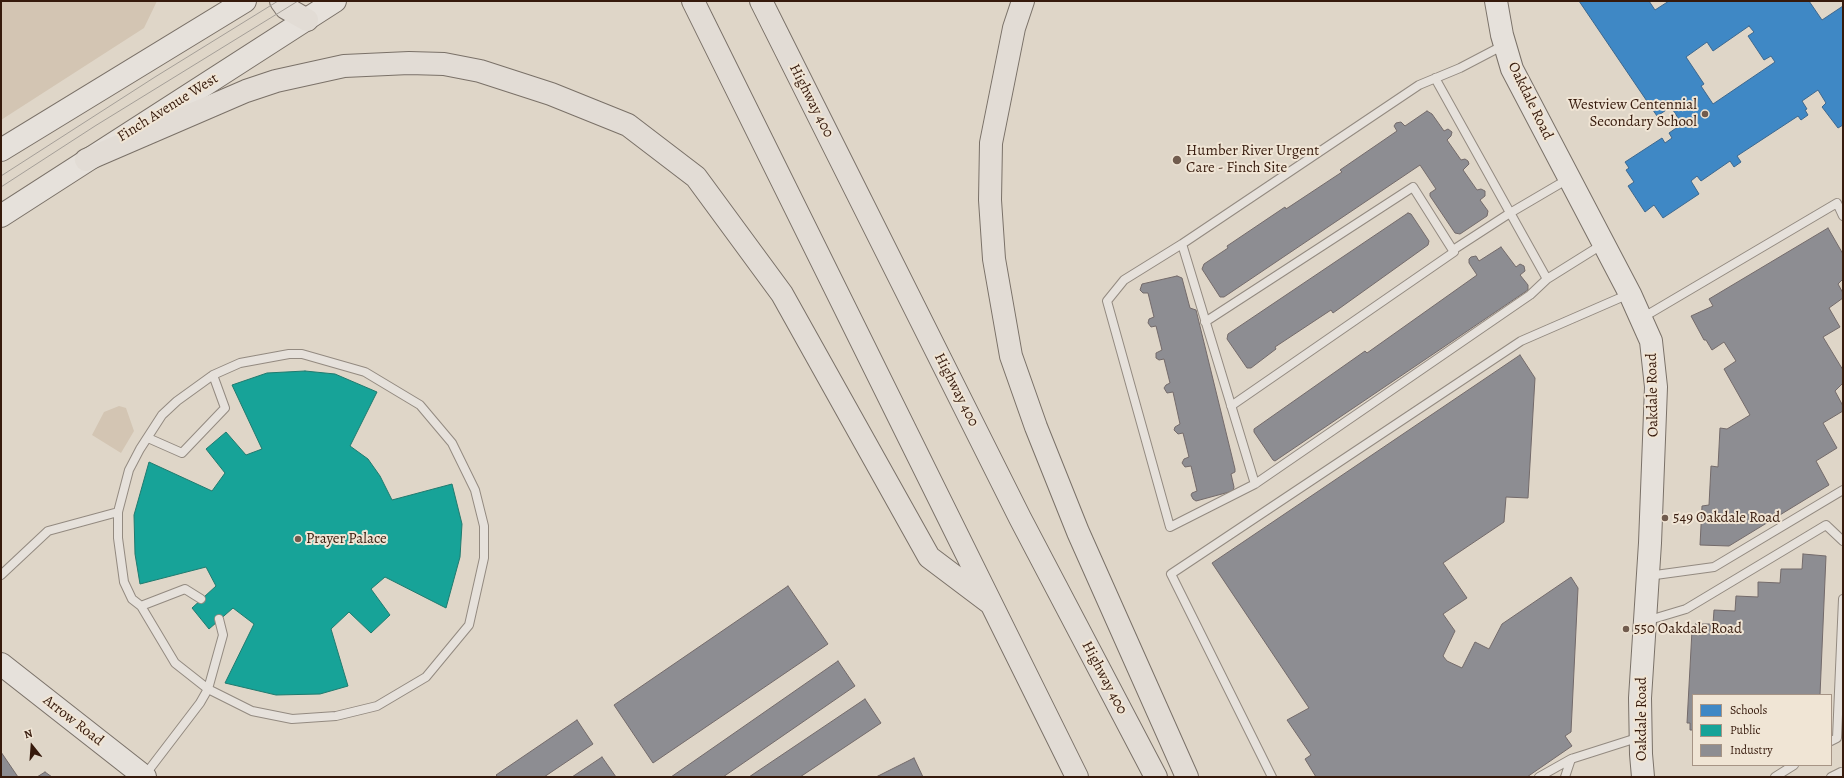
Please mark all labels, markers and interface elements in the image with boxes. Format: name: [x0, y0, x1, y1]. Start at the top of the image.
street label: Oakdale Road: [1503, 59, 1557, 143]
street label: Highway 400: [785, 61, 837, 141]
street label: Finch Avenue West: [114, 70, 222, 146]
place label: Westview Centennial Secondary School: [1568, 96, 1697, 131]
marker: Westview Centennial Secondary School: [1700, 109, 1710, 119]
place label: Humber River Urgent Care - Finch Site: [1186, 142, 1319, 177]
marker: Humber River Urgent Care - Finch Site: [1171, 154, 1183, 166]
street label: Highway 400: [930, 350, 982, 430]
street label: Oakdale Road: [1643, 353, 1663, 437]
place label: 549 Oakdale Road: [1673, 509, 1780, 527]
marker: 549 Oakdale Road: [1660, 513, 1670, 523]
place label: Prayer Palace: [306, 530, 387, 548]
marker: Prayer Palace: [293, 534, 303, 544]
place label: 550 Oakdale Road: [1634, 620, 1742, 638]
marker: 550 Oakdale Road: [1621, 624, 1631, 634]
street label: Highway 400: [1077, 638, 1131, 718]
street label: Oakdale Road: [1633, 677, 1651, 761]
street label: Arrow Road: [39, 692, 107, 750]
legend: [1692, 694, 1832, 766]
text: Schools: [1730, 702, 1767, 718]
text: Public: [1730, 722, 1761, 738]
north arrow: [12, 726, 52, 766]
text: N: [22, 726, 34, 742]
text: Industry: [1730, 742, 1773, 758]

